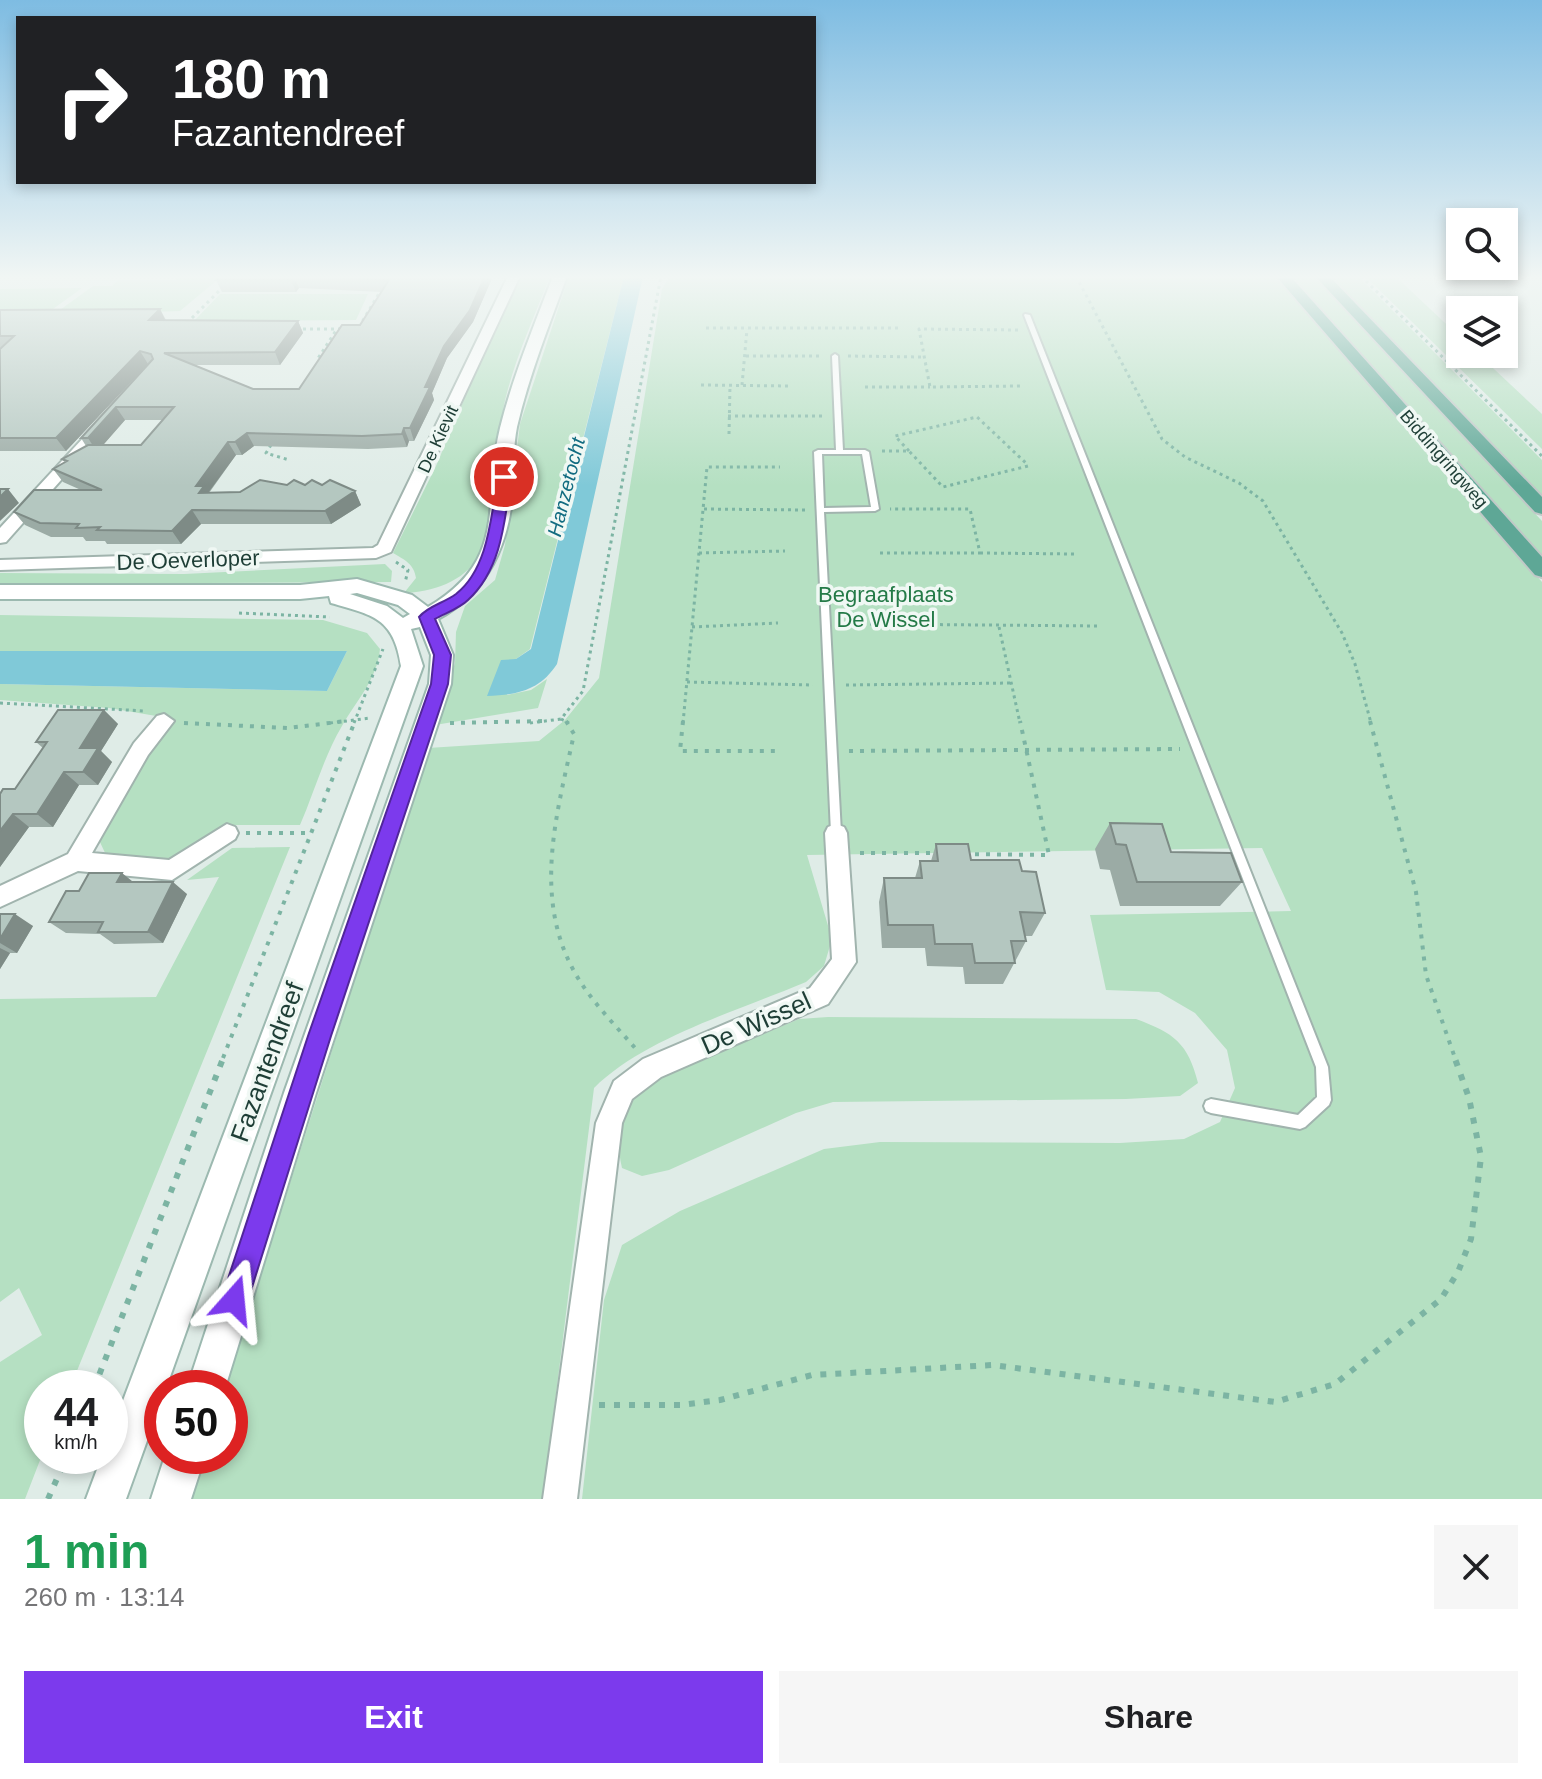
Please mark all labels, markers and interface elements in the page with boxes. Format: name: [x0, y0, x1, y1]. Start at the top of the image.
text: 180 m: [172, 47, 331, 110]
icon: right: [40, 48, 144, 152]
text: Fazantendreef: [172, 113, 404, 154]
map controls: [1446, 208, 1518, 368]
button: search: [1446, 208, 1518, 280]
button: layers: [1446, 296, 1518, 368]
street label: De Kievit: [414, 402, 462, 476]
street label: Biddingringweg: [1396, 406, 1492, 512]
water label: Hanzetocht: [543, 434, 589, 539]
pin: [470, 443, 538, 511]
icon: arrive: [482, 455, 526, 499]
street label: De Oeverloper: [116, 545, 260, 575]
park label: Begraafplaats De Wissel: [818, 582, 954, 632]
street label: Fazantendreef: [224, 977, 310, 1146]
street label: De Wissel: [696, 985, 816, 1061]
position arrow: [192, 1258, 276, 1342]
speed limit sign: 50: [144, 1370, 248, 1474]
text: 44: [54, 1390, 98, 1434]
text: km/h: [54, 1431, 98, 1453]
text: 1 min: [24, 1525, 149, 1578]
button: close: [1434, 1525, 1518, 1609]
text: 260 m · 13:14: [24, 1582, 184, 1612]
button: Exit: [24, 1671, 763, 1763]
button: Share: [779, 1671, 1518, 1763]

